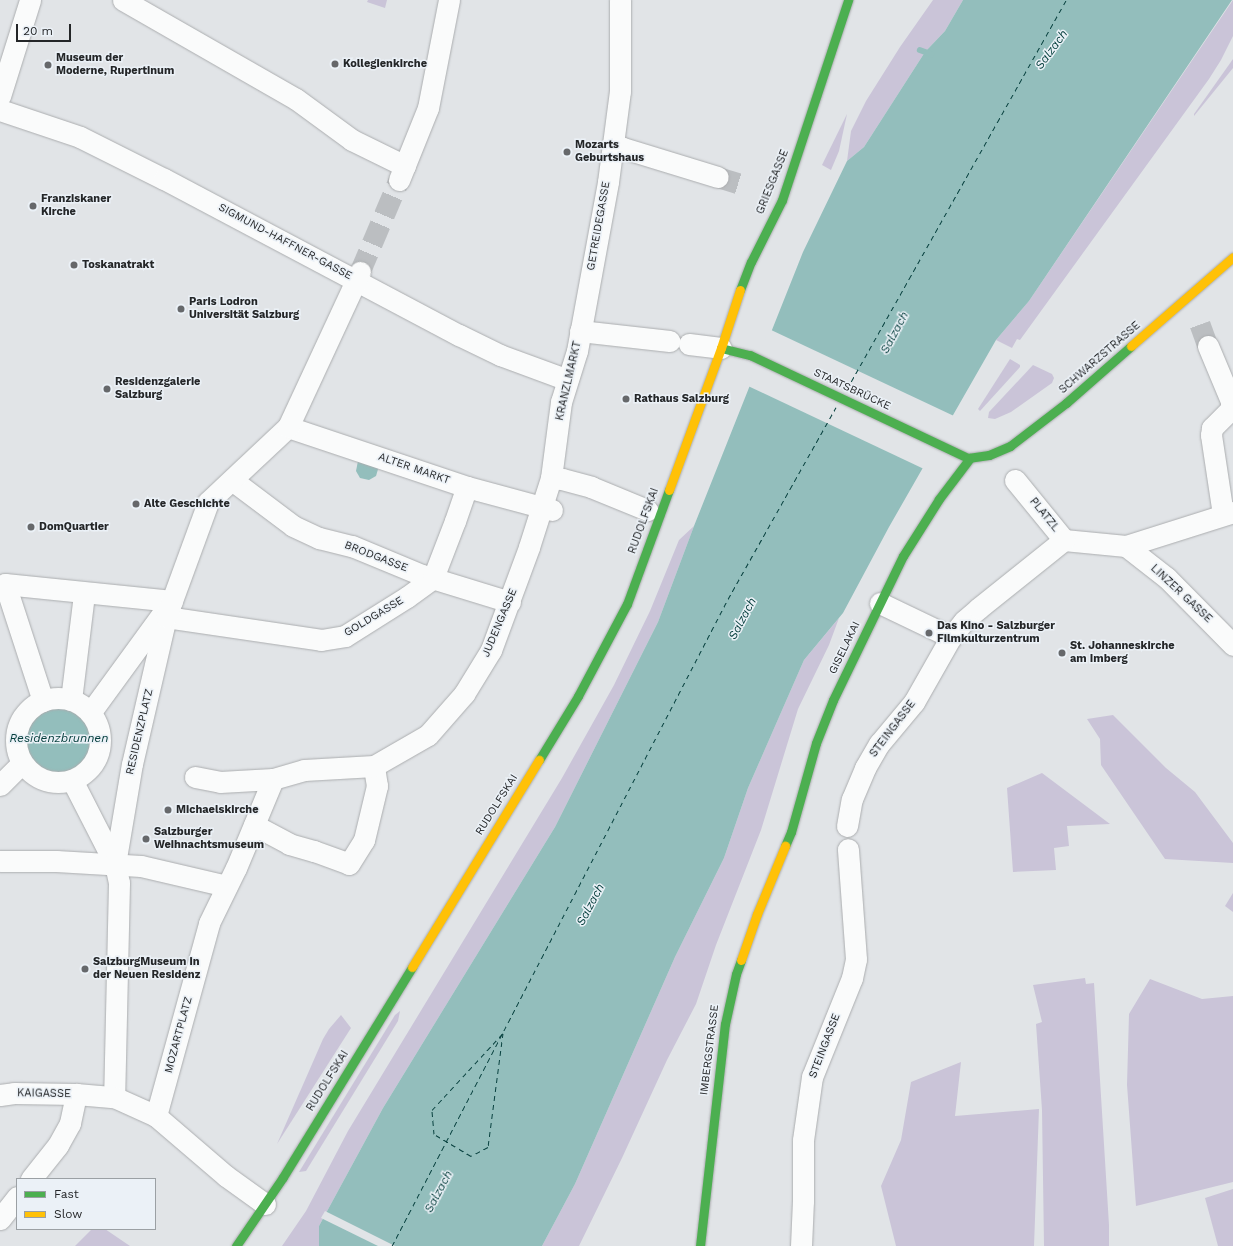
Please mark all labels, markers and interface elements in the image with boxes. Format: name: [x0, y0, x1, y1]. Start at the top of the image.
scale bar: [18, 16, 73, 42]
text: 20 m: [23, 24, 53, 38]
water label: Salzach: [1033, 27, 1071, 73]
place label: Museum der Moderne, Rupertinum: [56, 52, 174, 78]
place label: Kollegienkirche: [343, 57, 427, 71]
marker: Kollegienkirche: [330, 59, 340, 69]
marker: Museum der Moderne, Rupertinum: [43, 60, 53, 70]
place label: Mozarts Geburtshaus: [575, 139, 644, 165]
marker: Mozarts Geburtshaus: [562, 147, 572, 157]
street label: GRIESGASSE: [754, 148, 792, 216]
street label: GETREIDEGASSE: [585, 180, 613, 272]
place label: Franziskaner Kirche: [41, 193, 111, 219]
marker: Franziskaner Kirche: [28, 201, 38, 211]
street label: SIGMUND-HAFFNER-GASSE: [216, 201, 354, 283]
place label: Toskanatrakt: [82, 258, 154, 272]
marker: Toskanatrakt: [69, 260, 79, 270]
place label: Paris Lodron Universität Salzburg: [189, 296, 299, 322]
marker: Paris Lodron Universität Salzburg: [176, 304, 186, 314]
water label: Salzach: [878, 309, 912, 357]
street label: SCHWARZSTRASSE: [1057, 319, 1143, 397]
street label: KRANZLMARKT: [553, 340, 585, 422]
street label: STAATSBRÜCKE: [811, 366, 893, 414]
place label: Residenzgalerie Salzburg: [115, 376, 200, 402]
marker: Residenzgalerie Salzburg: [102, 384, 112, 394]
place label: Rathaus Salzburg: [634, 392, 729, 406]
marker: Rathaus Salzburg: [621, 394, 631, 404]
street label: ALTER MARKT: [376, 451, 452, 487]
street label: RUDOLFSKAI: [626, 486, 662, 556]
street label: PLATZL: [1026, 495, 1062, 535]
place label: Alte Geschichte: [144, 497, 230, 511]
marker: Alte Geschichte: [131, 499, 141, 509]
place label: DomQuartier: [39, 520, 109, 534]
marker: DomQuartier: [26, 522, 36, 532]
street label: BRODGASSE: [342, 539, 410, 575]
street label: LINZER GASSE: [1148, 562, 1214, 626]
street label: JUDENGASSE: [480, 587, 520, 659]
street label: GOLDGASSE: [342, 594, 406, 640]
water label: Salzach: [726, 595, 760, 643]
street label: GISELAKAI: [827, 620, 863, 676]
place label: Das Kino - Salzburger Filmkulturzentrum: [937, 620, 1055, 646]
marker: Das Kino - Salzburger Filmkulturzentrum: [924, 628, 934, 638]
place label: St. Johanneskirche am Imberg: [1070, 640, 1175, 666]
marker: St. Johanneskirche am Imberg: [1057, 648, 1067, 658]
street label: RESIDENZPLATZ: [124, 688, 156, 776]
street label: STEINGASSE: [867, 698, 919, 760]
water label: Residenzbrunnen: [10, 732, 108, 746]
street label: RUDOLFSKAI: [473, 772, 521, 838]
place label: Michaelskirche: [176, 803, 259, 817]
marker: Michaelskirche: [163, 805, 173, 815]
place label: Salzburger Weihnachtsmuseum: [154, 826, 264, 852]
marker: Salzburger Weihnachtsmuseum: [141, 834, 151, 844]
water label: Salzach: [574, 881, 608, 929]
place label: SalzburgMuseum in der Neuen Residenz: [93, 956, 200, 982]
marker: SalzburgMuseum in der Neuen Residenz: [80, 964, 90, 974]
street label: MOZARTPLATZ: [162, 995, 196, 1075]
street label: IMBERGSTRASSE: [698, 1004, 722, 1096]
street label: STEINGASSE: [807, 1012, 843, 1080]
street label: RUDOLFSKAI: [304, 1048, 352, 1114]
street label: KAIGASSE: [17, 1087, 71, 1101]
water label: Salzach: [422, 1168, 456, 1216]
legend: [16, 1178, 156, 1230]
text: Fast: [54, 1187, 79, 1201]
text: Slow: [54, 1207, 82, 1221]

